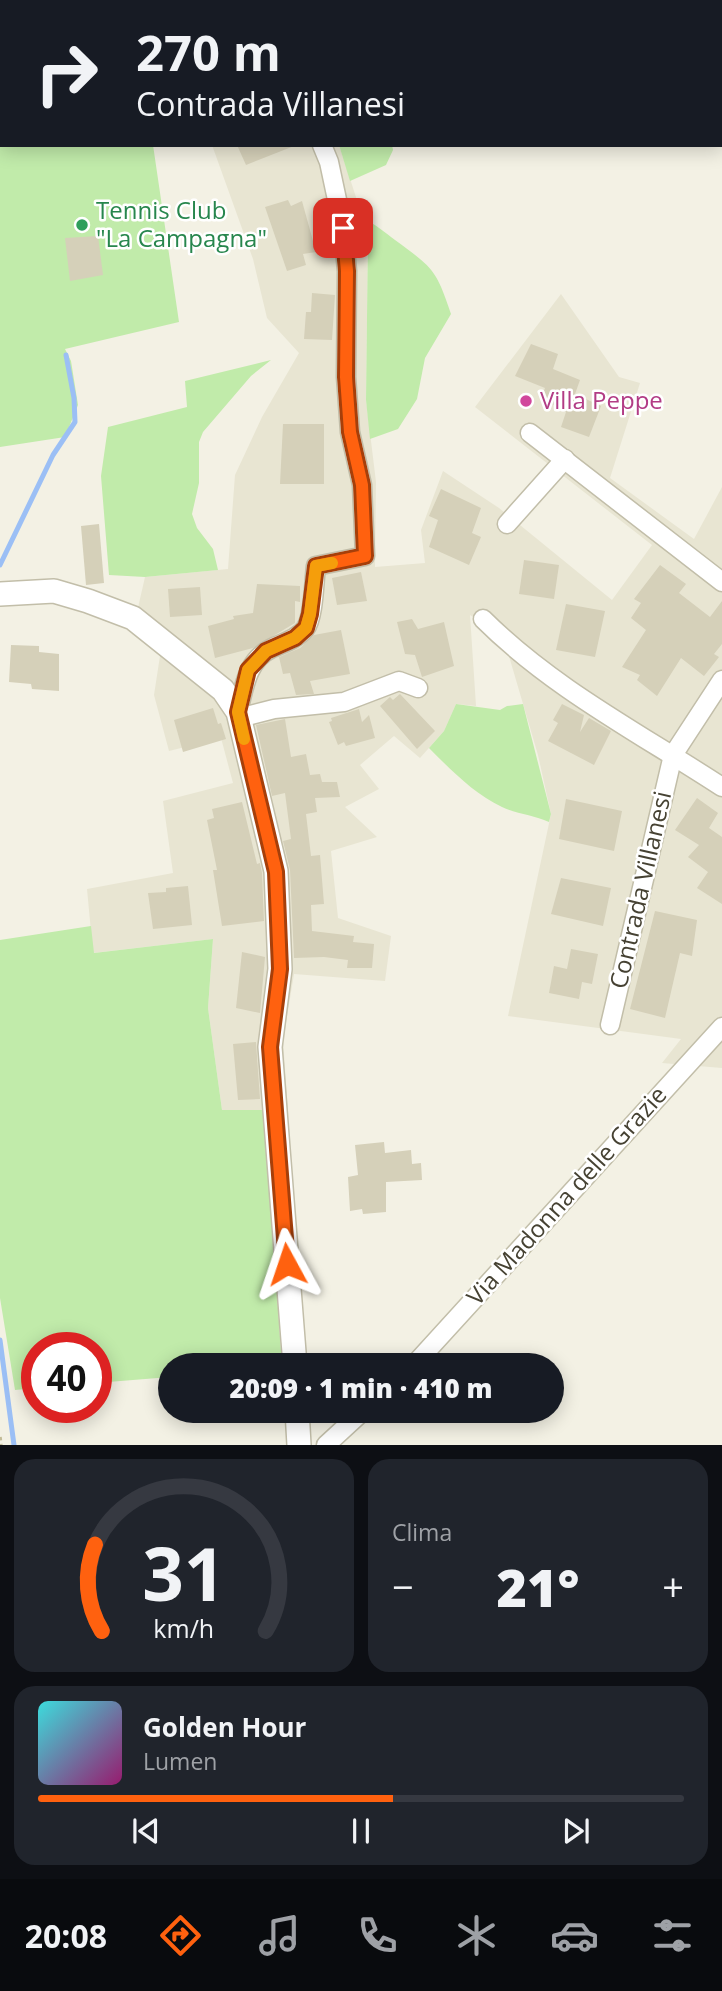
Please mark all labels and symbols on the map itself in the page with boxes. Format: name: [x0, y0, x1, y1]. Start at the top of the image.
place label: Tennis Club "La Campagna": [96, 193, 267, 254]
pin: [313, 198, 373, 258]
marker: Tennis Club "La Campagna": [74, 217, 90, 233]
place label: Villa Peppe: [540, 383, 663, 416]
marker: Villa Peppe: [518, 393, 534, 409]
street label: Contrada Villanesi: [601, 788, 678, 992]
street label: Via Madonna delle Grazie: [458, 1078, 673, 1312]
position arrow: [250, 1227, 324, 1301]
speed limit sign: 40: [21, 1332, 112, 1423]

